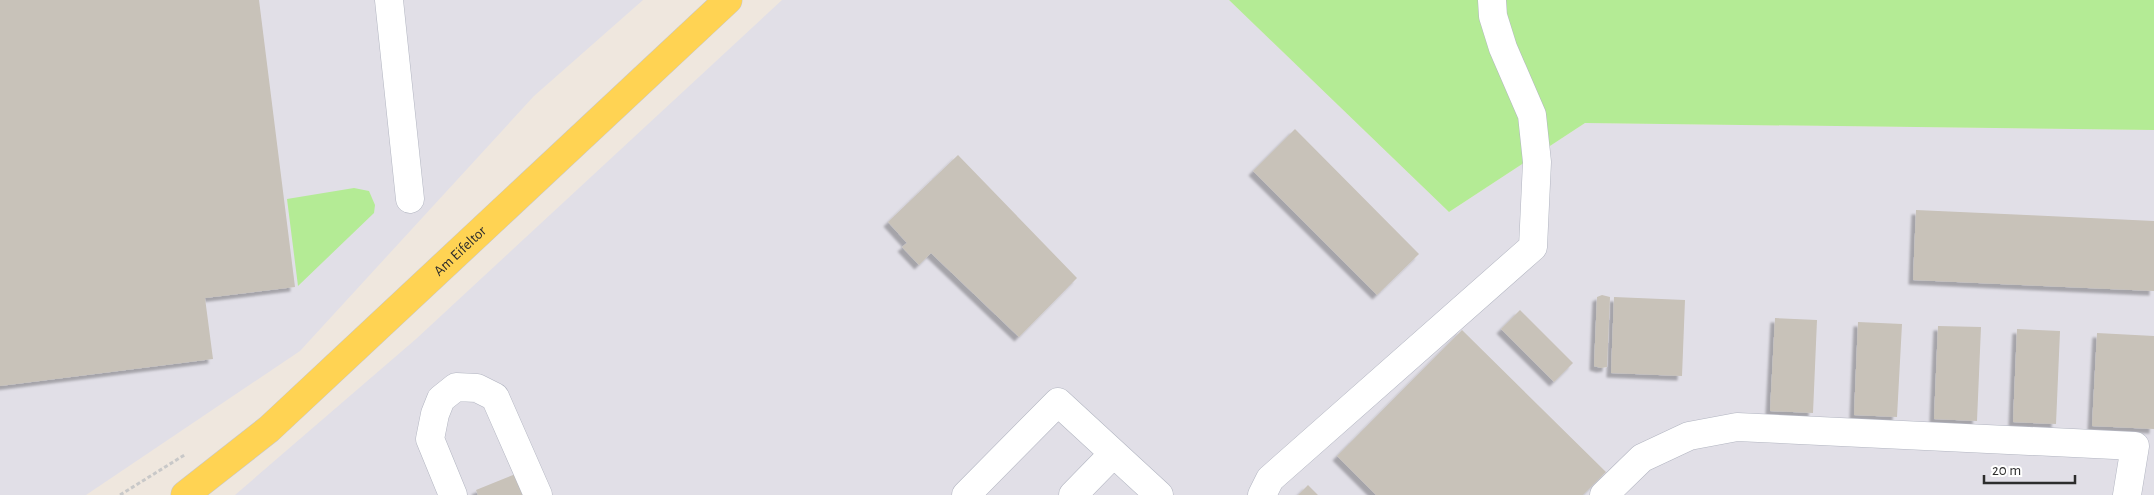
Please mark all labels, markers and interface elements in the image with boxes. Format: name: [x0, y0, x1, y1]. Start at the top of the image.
street label: Am Eifeltor: [431, 223, 489, 279]
scale bar: [1984, 452, 2075, 484]
text: 20 m: [1992, 463, 2021, 478]

